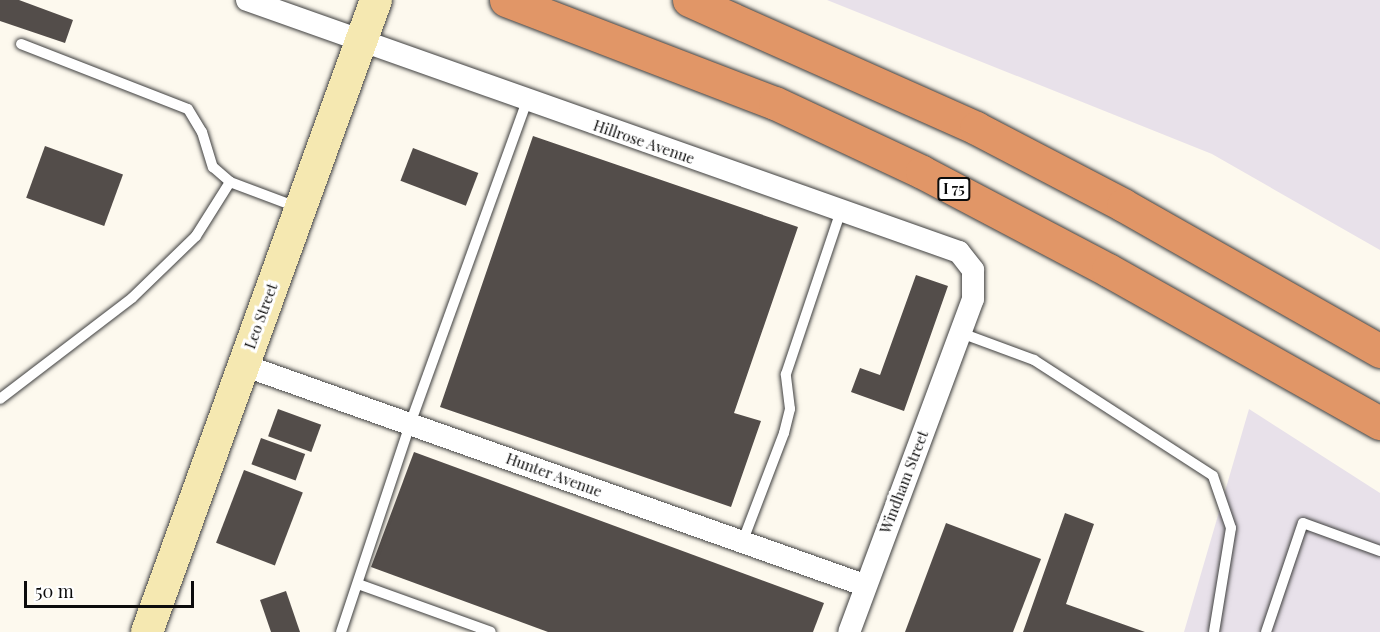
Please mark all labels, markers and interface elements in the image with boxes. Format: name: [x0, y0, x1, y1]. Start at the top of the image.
street label: Hillrose Avenue: [591, 116, 697, 168]
road number: I 75: [936, 178, 972, 200]
street label: Leo Street: [241, 281, 281, 351]
street label: Windham Street: [876, 428, 932, 536]
street label: Hunter Avenue: [503, 449, 605, 501]
scale bar: [27, 569, 196, 607]
text: 50 m: [35, 579, 74, 603]

